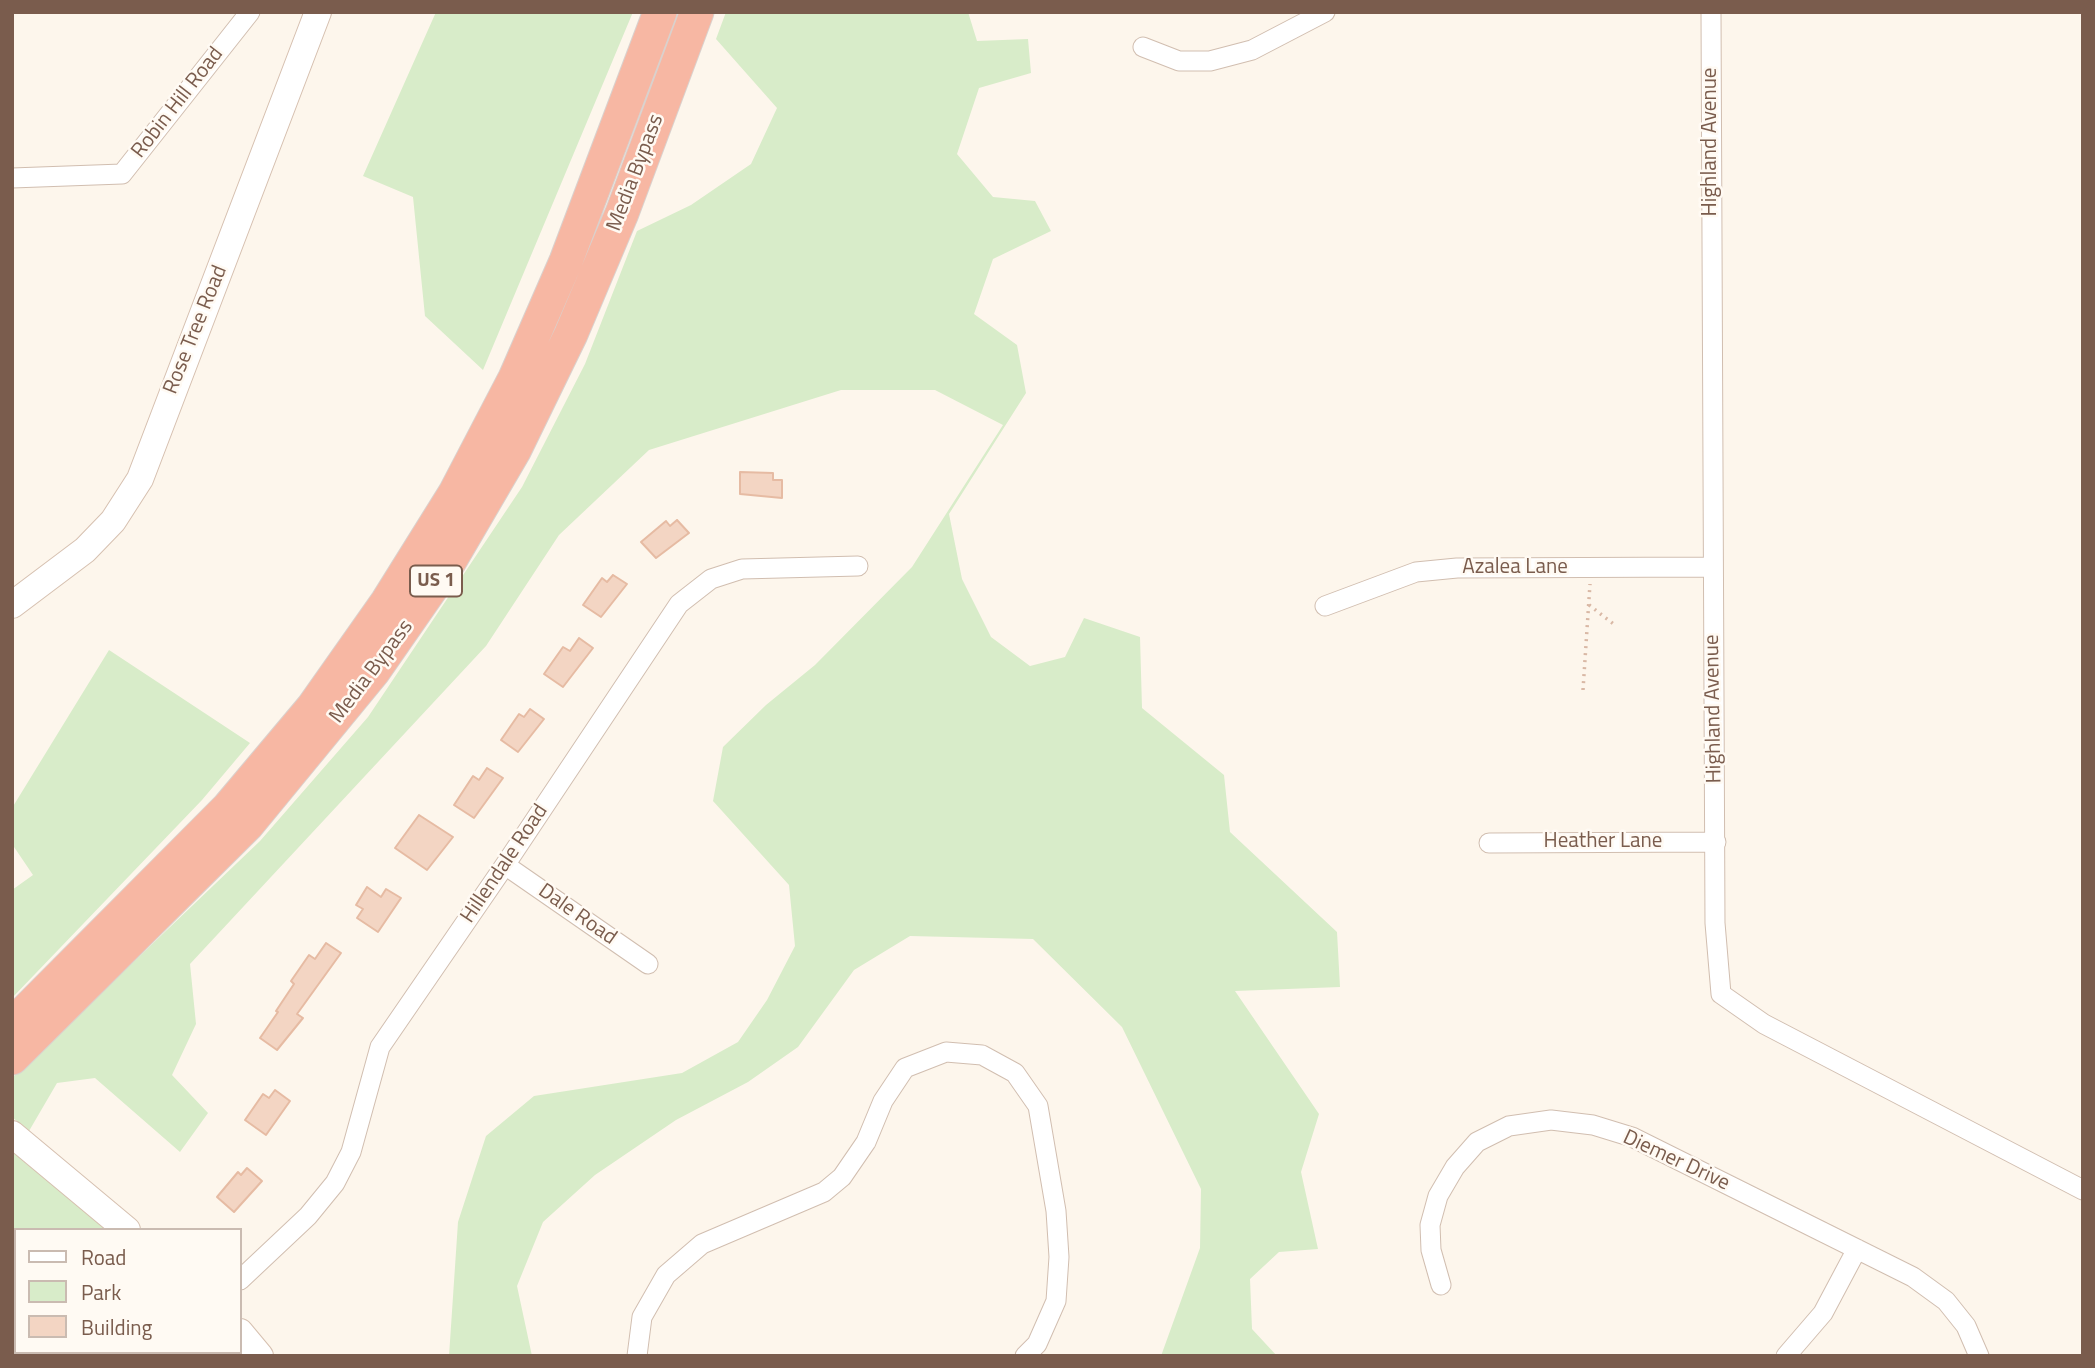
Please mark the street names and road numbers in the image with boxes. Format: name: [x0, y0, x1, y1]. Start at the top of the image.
street label: Robin Hill Road: [127, 42, 229, 164]
street label: Highland Avenue: [1698, 68, 1724, 216]
street label: Media Bypass: [602, 111, 670, 235]
street label: Rose Tree Road: [159, 262, 233, 398]
street label: Azalea Lane: [1462, 555, 1568, 581]
road number: US 1: [410, 566, 462, 596]
street label: Media Bypass: [325, 615, 419, 729]
street label: Highland Avenue: [1700, 634, 1728, 784]
street label: Hillendale Road: [456, 800, 554, 928]
street label: Heather Lane: [1544, 829, 1662, 855]
street label: Dale Road: [533, 879, 621, 951]
street label: Diemer Drive: [1619, 1125, 1733, 1197]

